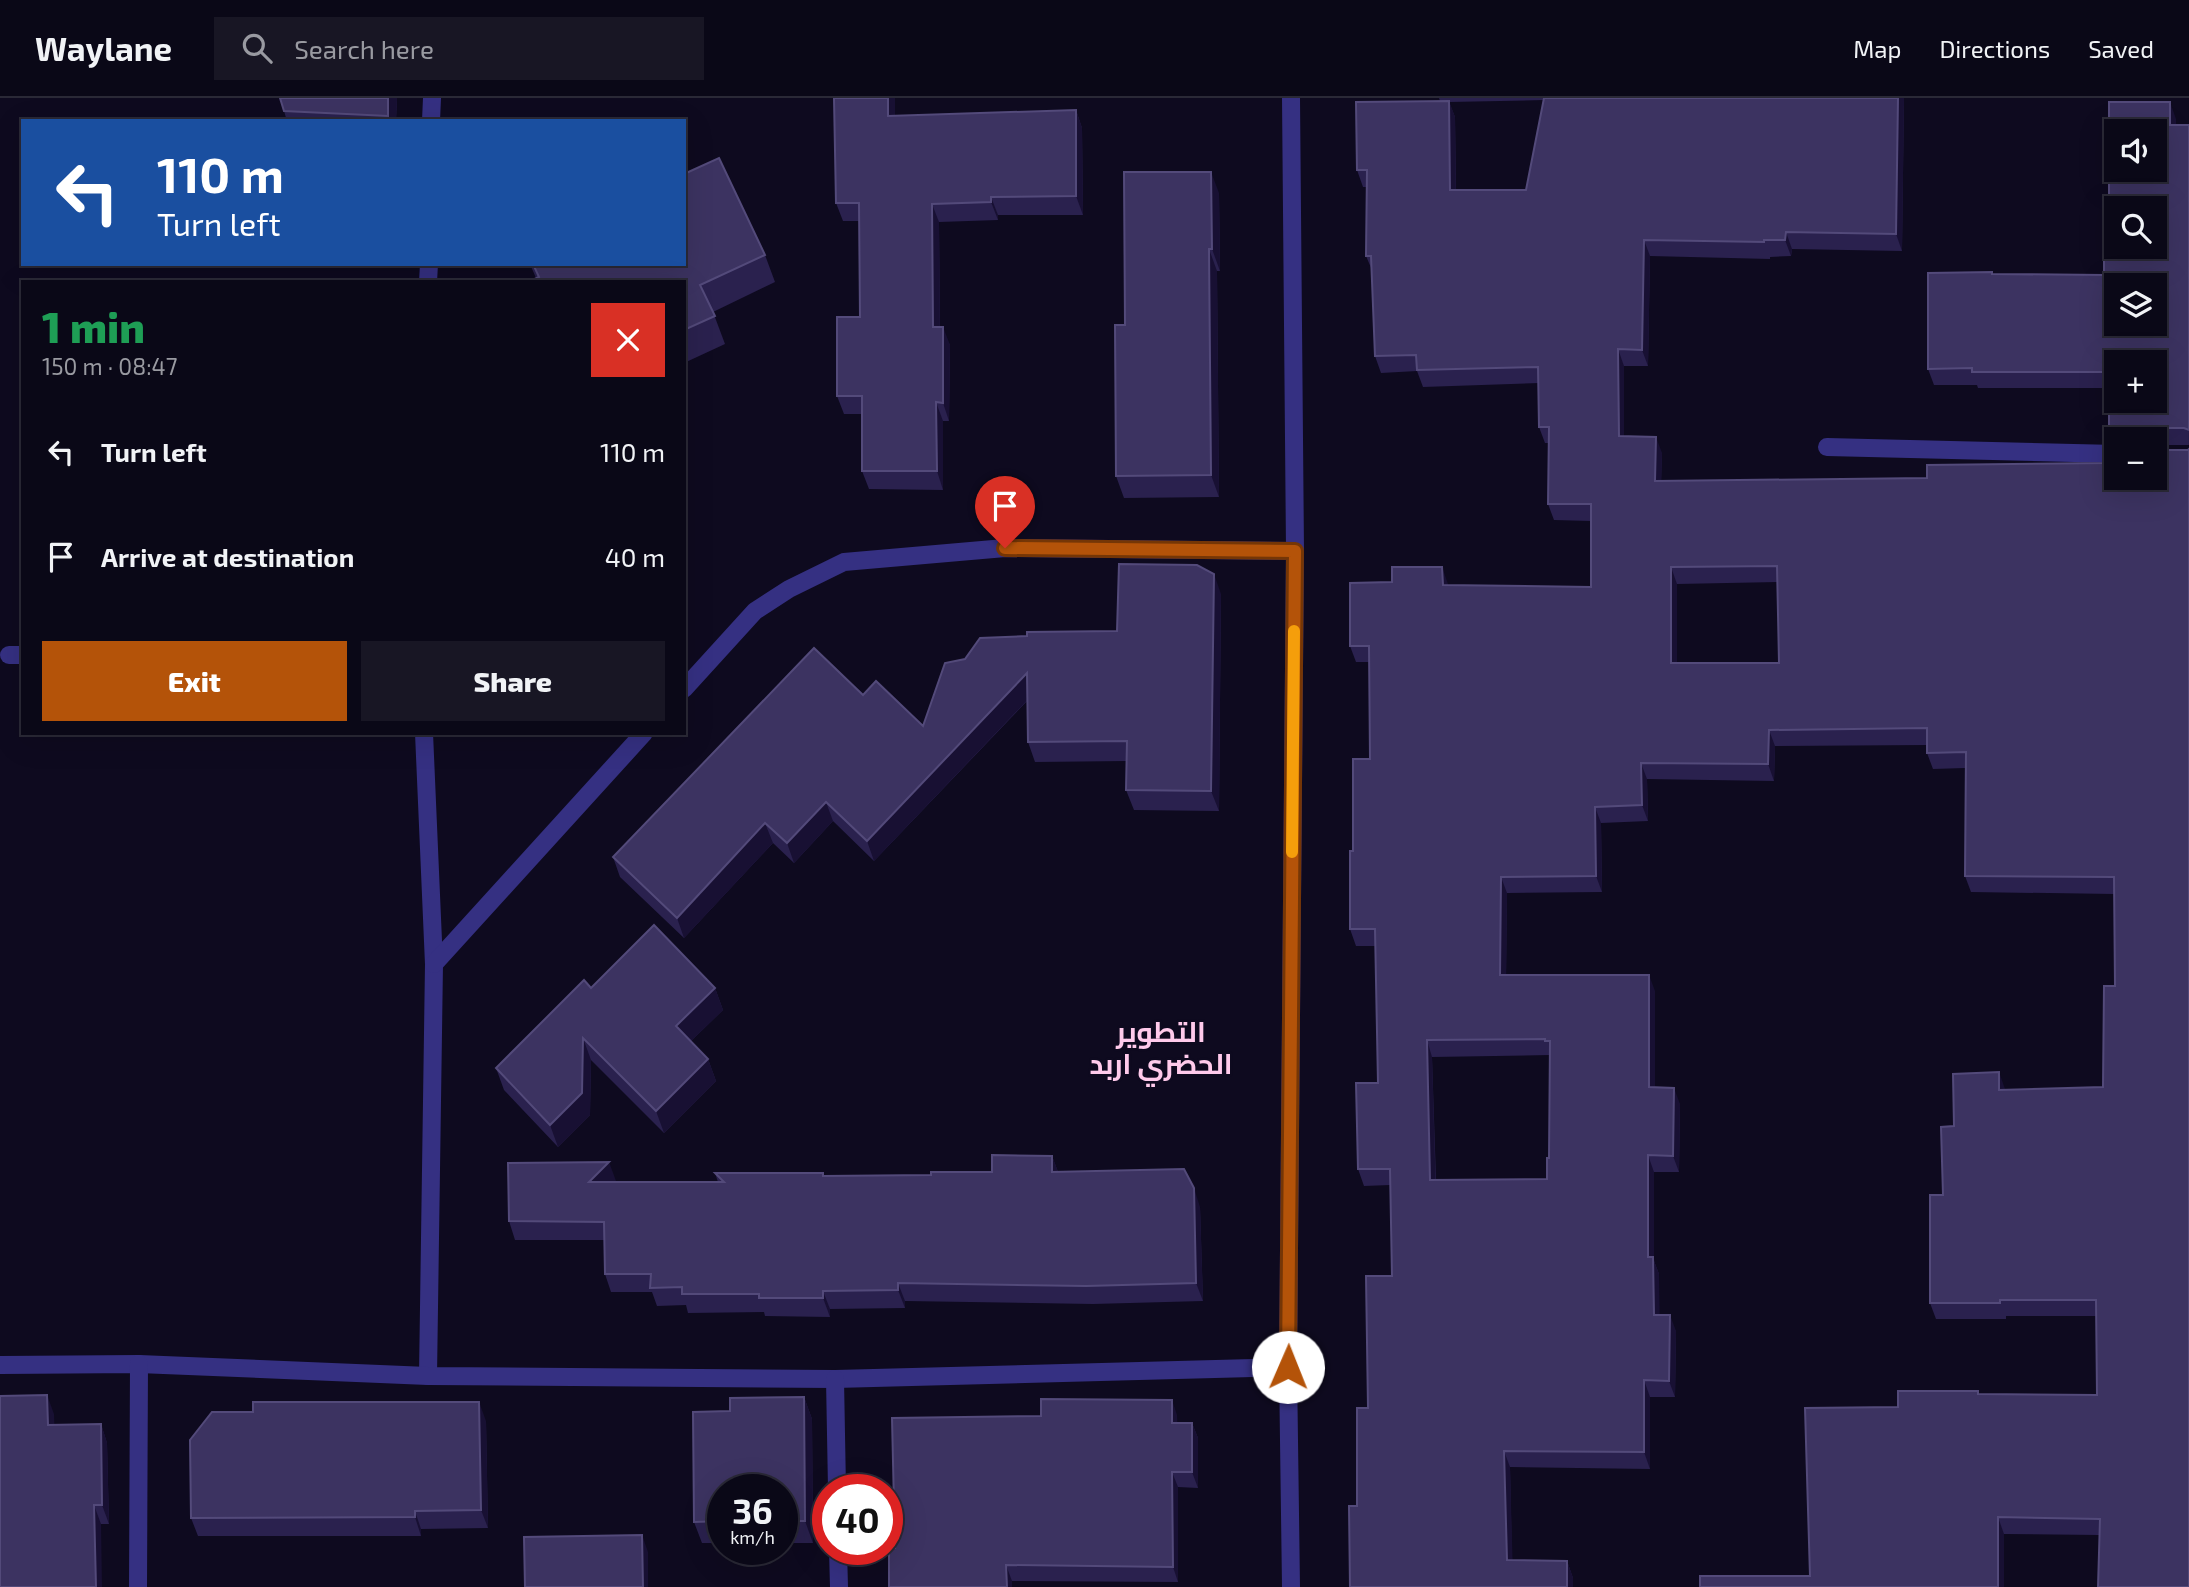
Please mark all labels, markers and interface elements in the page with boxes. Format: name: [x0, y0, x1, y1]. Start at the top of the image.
search box: [214, 17, 704, 80]
text: Waylane: [35, 28, 172, 68]
icon: search: [238, 29, 276, 67]
text: Search here: [294, 33, 434, 64]
text: Map: [1853, 34, 1901, 63]
text: Directions: [1939, 34, 2050, 63]
text: Saved: [2088, 34, 2154, 63]
map controls: [2104, 119, 2167, 490]
button: sound: [2104, 119, 2167, 182]
text: 110 m: [157, 144, 284, 203]
icon: left: [42, 147, 133, 238]
button: search: [2104, 196, 2167, 259]
text: Turn left: [157, 204, 281, 242]
button: layers: [2104, 273, 2167, 336]
text: 1 min: [42, 301, 145, 351]
button: close: [591, 303, 665, 377]
button: +: [2104, 350, 2167, 413]
text: 150 m · 08:47: [42, 352, 178, 380]
button: −: [2104, 427, 2167, 490]
icon: left: [42, 433, 80, 471]
text: Turn left: [101, 436, 207, 467]
text: 110 m: [600, 436, 665, 467]
pin: [975, 476, 1035, 548]
icon: arrive: [986, 487, 1024, 525]
icon: arrive: [42, 538, 80, 576]
text: Arrive at destination: [101, 541, 354, 572]
text: 40 m: [605, 541, 665, 572]
button: Exit: [42, 641, 347, 721]
button: Share: [361, 641, 665, 721]
district label: التطوير الحضري اربد: [1089, 1014, 1233, 1087]
position arrow: [1251, 1330, 1325, 1404]
speed limit sign: 40: [812, 1474, 903, 1565]
text: 36: [732, 1489, 773, 1531]
text: km/h: [730, 1526, 775, 1548]

